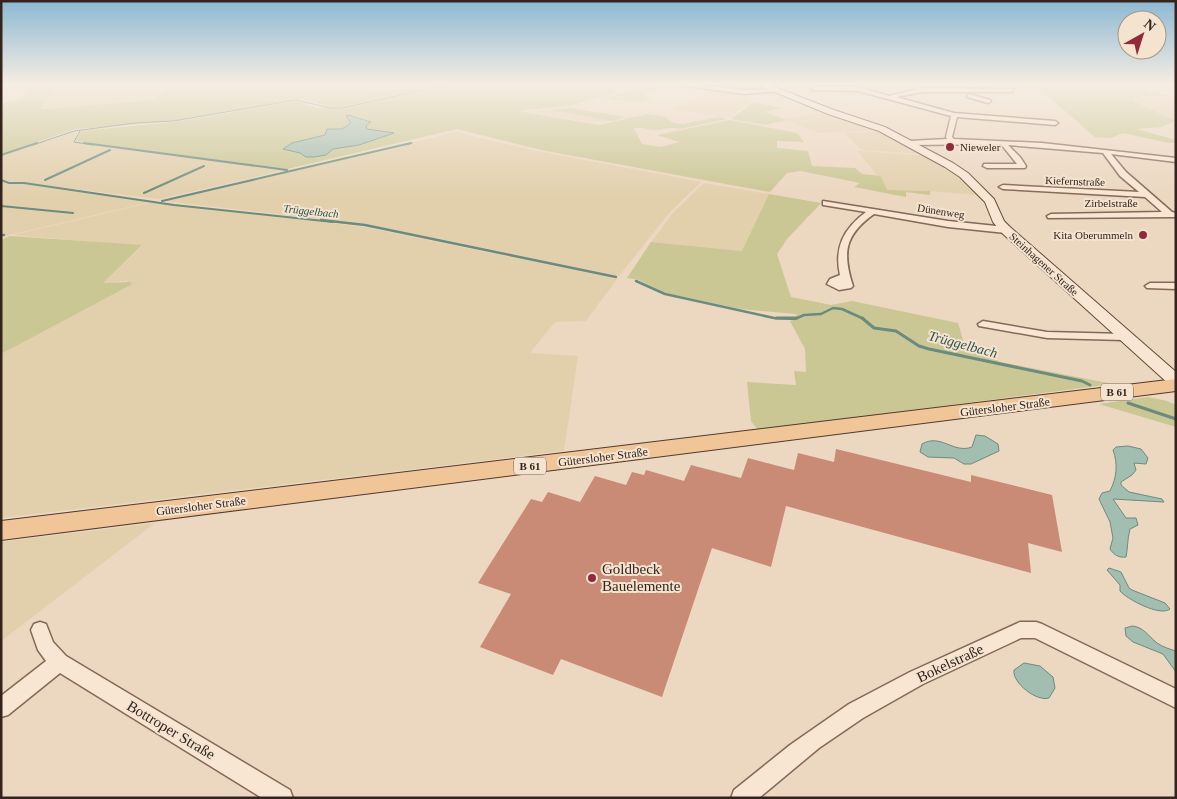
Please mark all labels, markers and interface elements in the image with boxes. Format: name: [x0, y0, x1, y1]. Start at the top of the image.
north arrow: [1117, 10, 1167, 60]
text: N: [1141, 16, 1159, 34]
marker: Nieweler: [944, 141, 956, 153]
place label: Nieweler: [960, 141, 1001, 153]
street label: Kiefernstraße: [1045, 174, 1105, 188]
street label: Zirbelstraße: [1084, 197, 1138, 209]
street label: Dünenweg: [917, 201, 966, 221]
water label: Trüggelbach: [283, 202, 340, 220]
place label: Kita Oberummeln: [1053, 229, 1133, 241]
marker: Kita Oberummeln: [1137, 229, 1149, 241]
street label: Steinhagener Straße: [1007, 230, 1081, 298]
water label: Trüggelbach: [927, 328, 999, 361]
road number: B 61: [1101, 384, 1133, 401]
street label: Gütersloher Straße: [959, 395, 1051, 419]
street label: Gütersloher Straße: [557, 445, 649, 469]
road number: B 61: [514, 458, 546, 474]
street label: Gütersloher Straße: [155, 494, 247, 518]
place label: Goldbeck Bauelemente: [602, 561, 681, 594]
marker: Goldbeck Bauelemente: [586, 572, 598, 584]
street label: Bokelstraße: [914, 640, 986, 685]
street label: Bottroper Straße: [124, 698, 218, 763]

